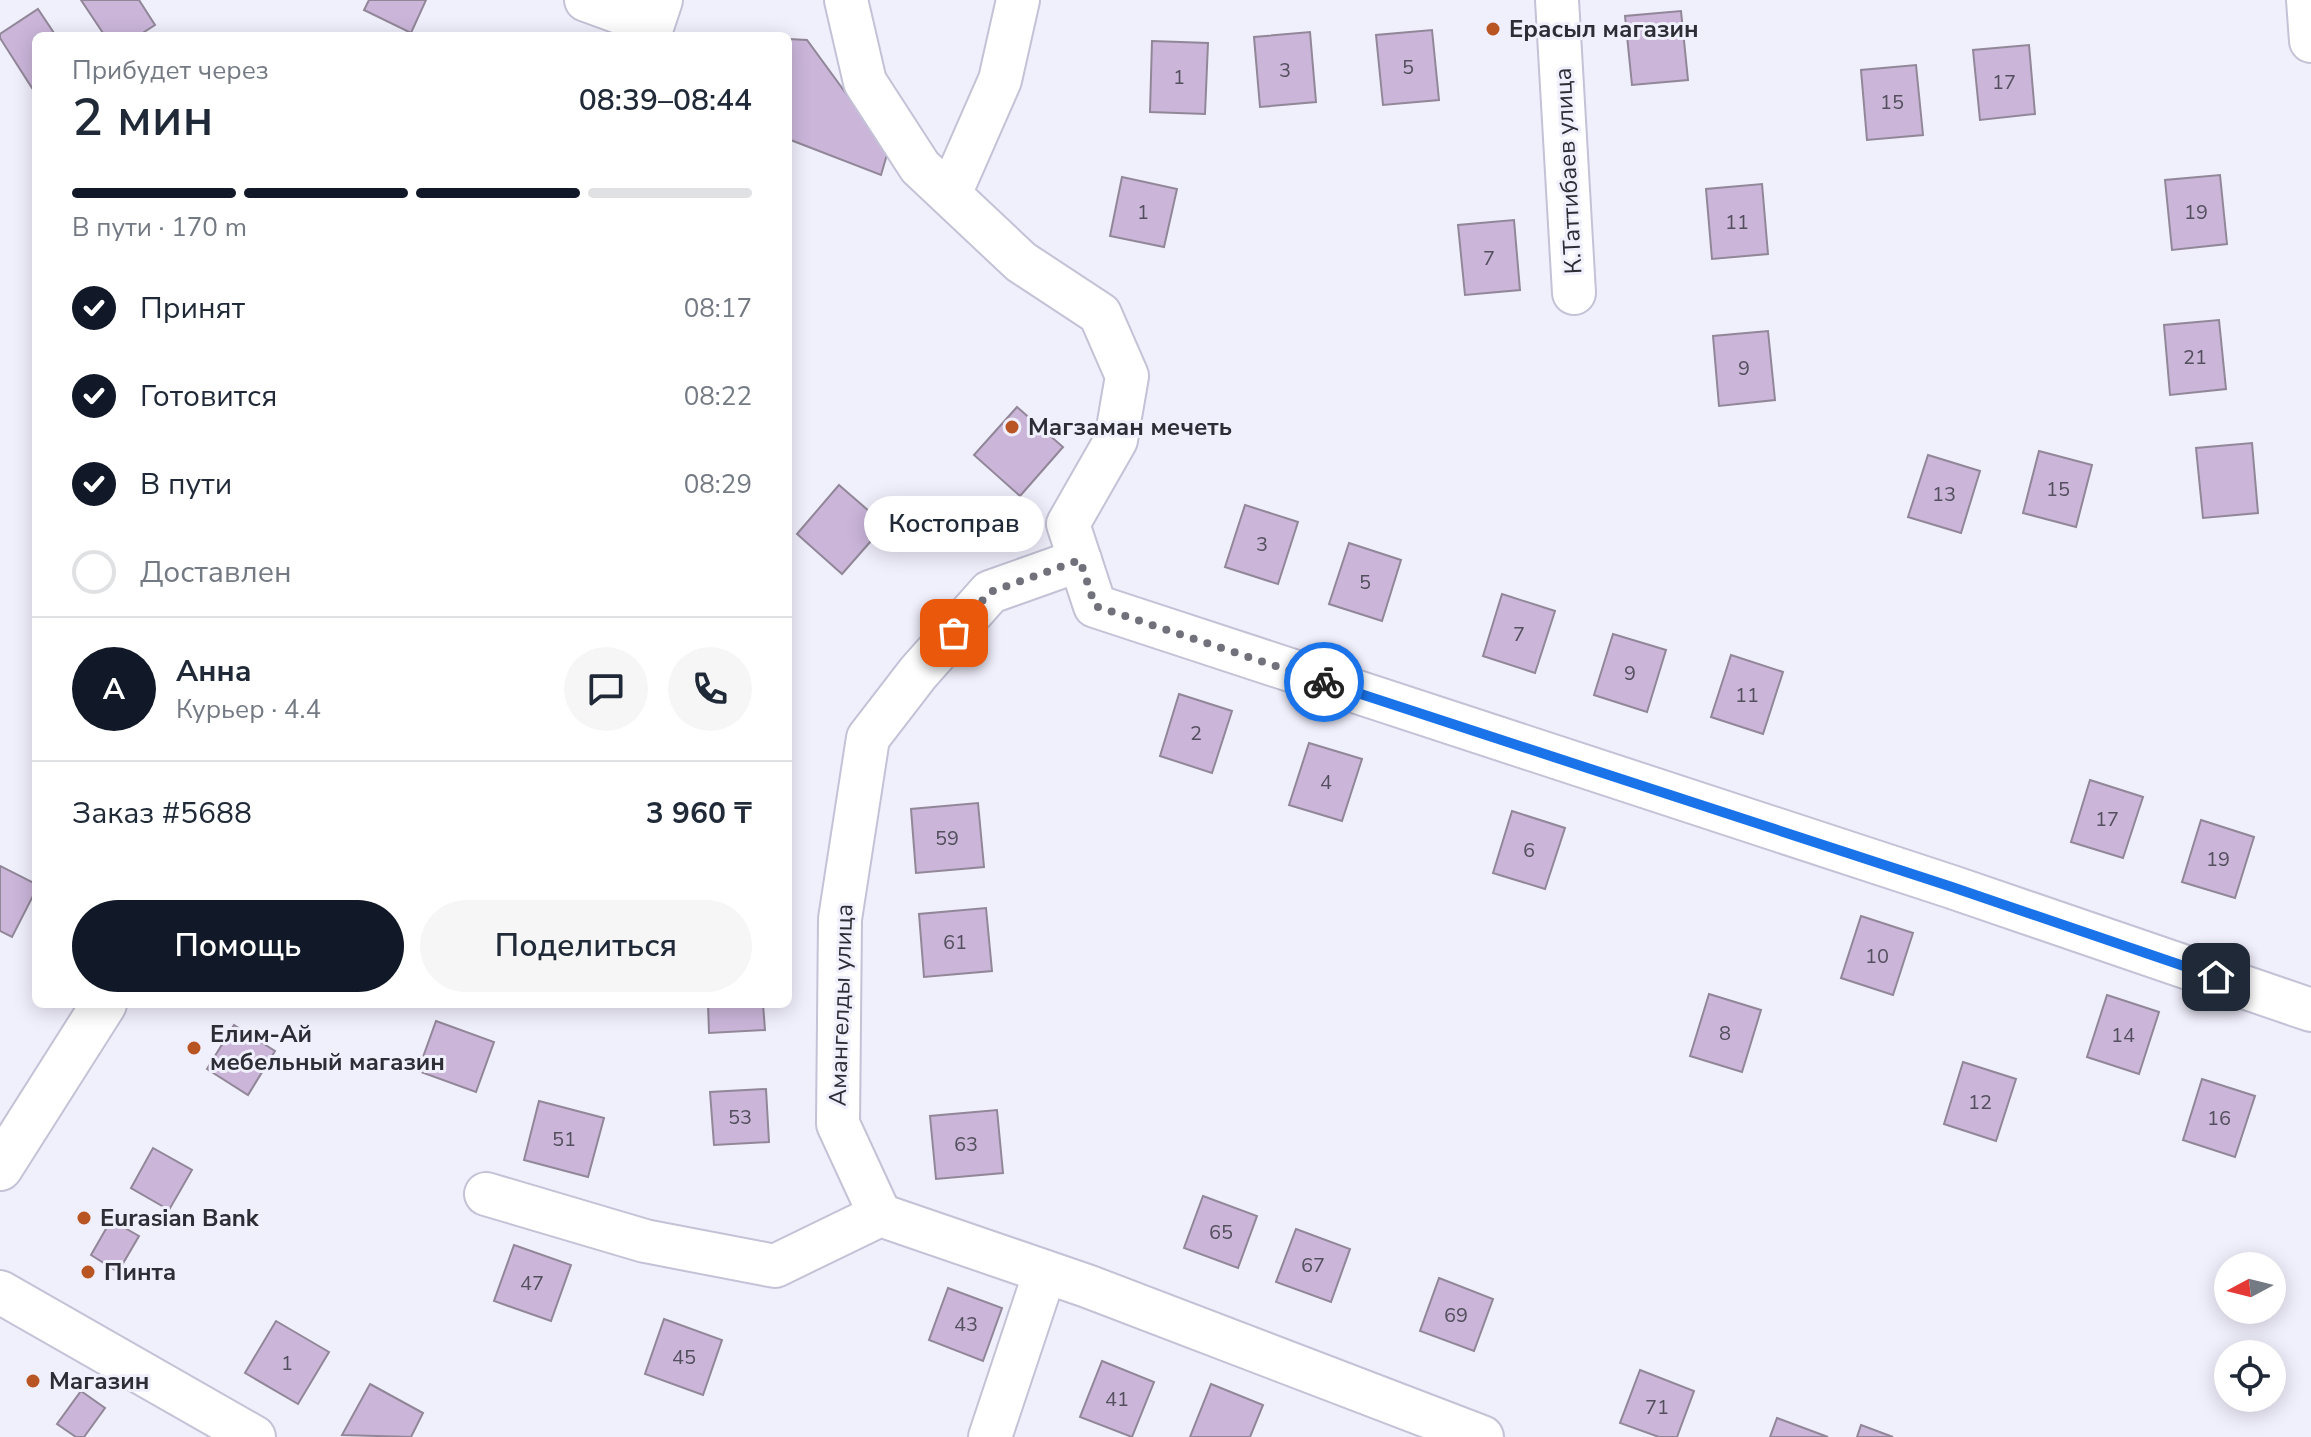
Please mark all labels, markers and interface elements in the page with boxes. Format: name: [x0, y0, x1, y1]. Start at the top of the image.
place label: Ерасыл магазин: [1509, 13, 1699, 45]
marker: Ерасыл магазин: [1484, 20, 1502, 38]
text: Прибудет через: [72, 53, 269, 88]
house number: 5: [1402, 54, 1414, 81]
house number: 3: [1279, 57, 1291, 84]
house number: 1: [1173, 64, 1185, 91]
street label: К.Таттибаев улица: [1547, 67, 1589, 275]
house number: 17: [1992, 69, 2016, 96]
text: 08:39–08:44: [579, 80, 752, 121]
text: 2 мин: [72, 82, 214, 153]
house number: 15: [1880, 89, 1904, 116]
house number: 1: [1137, 199, 1149, 226]
house number: 19: [2184, 199, 2208, 226]
house number: 11: [1725, 209, 1749, 236]
text: В пути · 170 m: [72, 210, 247, 245]
house number: 7: [1483, 245, 1495, 272]
icon: check: [72, 286, 116, 330]
text: Принят: [140, 288, 245, 329]
text: 08:17: [684, 291, 752, 326]
house number: 21: [2183, 344, 2207, 371]
house number: 9: [1738, 355, 1750, 382]
icon: check: [72, 374, 116, 418]
text: Готовится: [140, 376, 277, 417]
text: 08:22: [684, 379, 752, 414]
place label: Магзаман мечеть: [1028, 411, 1232, 443]
marker: Магзаман мечеть: [1003, 418, 1021, 436]
icon: check: [72, 462, 116, 506]
text: В пути: [140, 464, 232, 505]
text: 08:29: [684, 467, 752, 502]
house number: 15: [2046, 476, 2070, 503]
house number: 13: [1932, 481, 1956, 508]
callout: Костоправ: [864, 497, 1044, 553]
text: Костоправ: [889, 506, 1019, 541]
house number: 3: [1256, 531, 1268, 558]
text: Доставлен: [140, 552, 292, 593]
house number: 5: [1359, 569, 1371, 596]
pin: [920, 599, 988, 667]
icon: bag: [932, 611, 976, 655]
house number: 7: [1513, 621, 1525, 648]
courier: [1284, 642, 1364, 722]
button: chat: [564, 647, 648, 731]
button: phone: [668, 647, 752, 731]
text: Анна: [176, 651, 252, 692]
icon: bike: [1302, 660, 1346, 704]
house number: 9: [1624, 660, 1636, 687]
text: А: [103, 669, 125, 710]
house number: 11: [1735, 682, 1759, 709]
text: Курьер · 4.4: [176, 692, 321, 727]
house number: 2: [1190, 720, 1202, 747]
house number: 4: [1320, 769, 1332, 796]
text: Заказ #5688: [72, 793, 252, 834]
text: 3 960 ₸: [646, 793, 752, 834]
house number: 17: [2095, 806, 2119, 833]
house number: 59: [935, 825, 959, 852]
house number: 6: [1523, 837, 1535, 864]
house number: 19: [2206, 846, 2230, 873]
button: Помощь: [72, 900, 404, 992]
button: Поделиться: [420, 900, 752, 992]
street label: Амангелды улица: [821, 903, 861, 1107]
house number: 61: [943, 929, 967, 956]
house number: 10: [1865, 943, 1889, 970]
pin: [2182, 943, 2250, 1011]
icon: home: [2194, 955, 2238, 999]
place label: Елим-Ай мебельный магазин: [210, 1018, 445, 1078]
house number: 8: [1719, 1020, 1731, 1047]
house number: 14: [2111, 1022, 2135, 1049]
marker: Елим-Ай мебельный магазин: [185, 1039, 203, 1057]
house number: 12: [1968, 1089, 1992, 1116]
house number: 53: [728, 1104, 752, 1131]
house number: 16: [2207, 1105, 2231, 1132]
house number: 51: [552, 1126, 576, 1153]
house number: 63: [954, 1131, 978, 1158]
place label: Eurasian Bank: [100, 1202, 260, 1234]
marker: Eurasian Bank: [75, 1209, 93, 1227]
house number: 65: [1209, 1219, 1233, 1246]
house number: 67: [1301, 1252, 1325, 1279]
north arrow: [2214, 1252, 2286, 1324]
map controls: [2214, 1252, 2286, 1412]
place label: Пинта: [104, 1256, 176, 1288]
marker: Пинта: [79, 1263, 97, 1281]
house number: 47: [520, 1270, 544, 1297]
house number: 69: [1444, 1302, 1468, 1329]
house number: 43: [954, 1311, 978, 1338]
button: locate: [2214, 1340, 2286, 1412]
house number: 45: [672, 1344, 696, 1371]
house number: 1: [281, 1350, 293, 1377]
place label: Магазин: [49, 1365, 149, 1397]
marker: Магазин: [24, 1372, 42, 1390]
house number: 41: [1105, 1386, 1129, 1413]
house number: 71: [1645, 1394, 1669, 1421]

